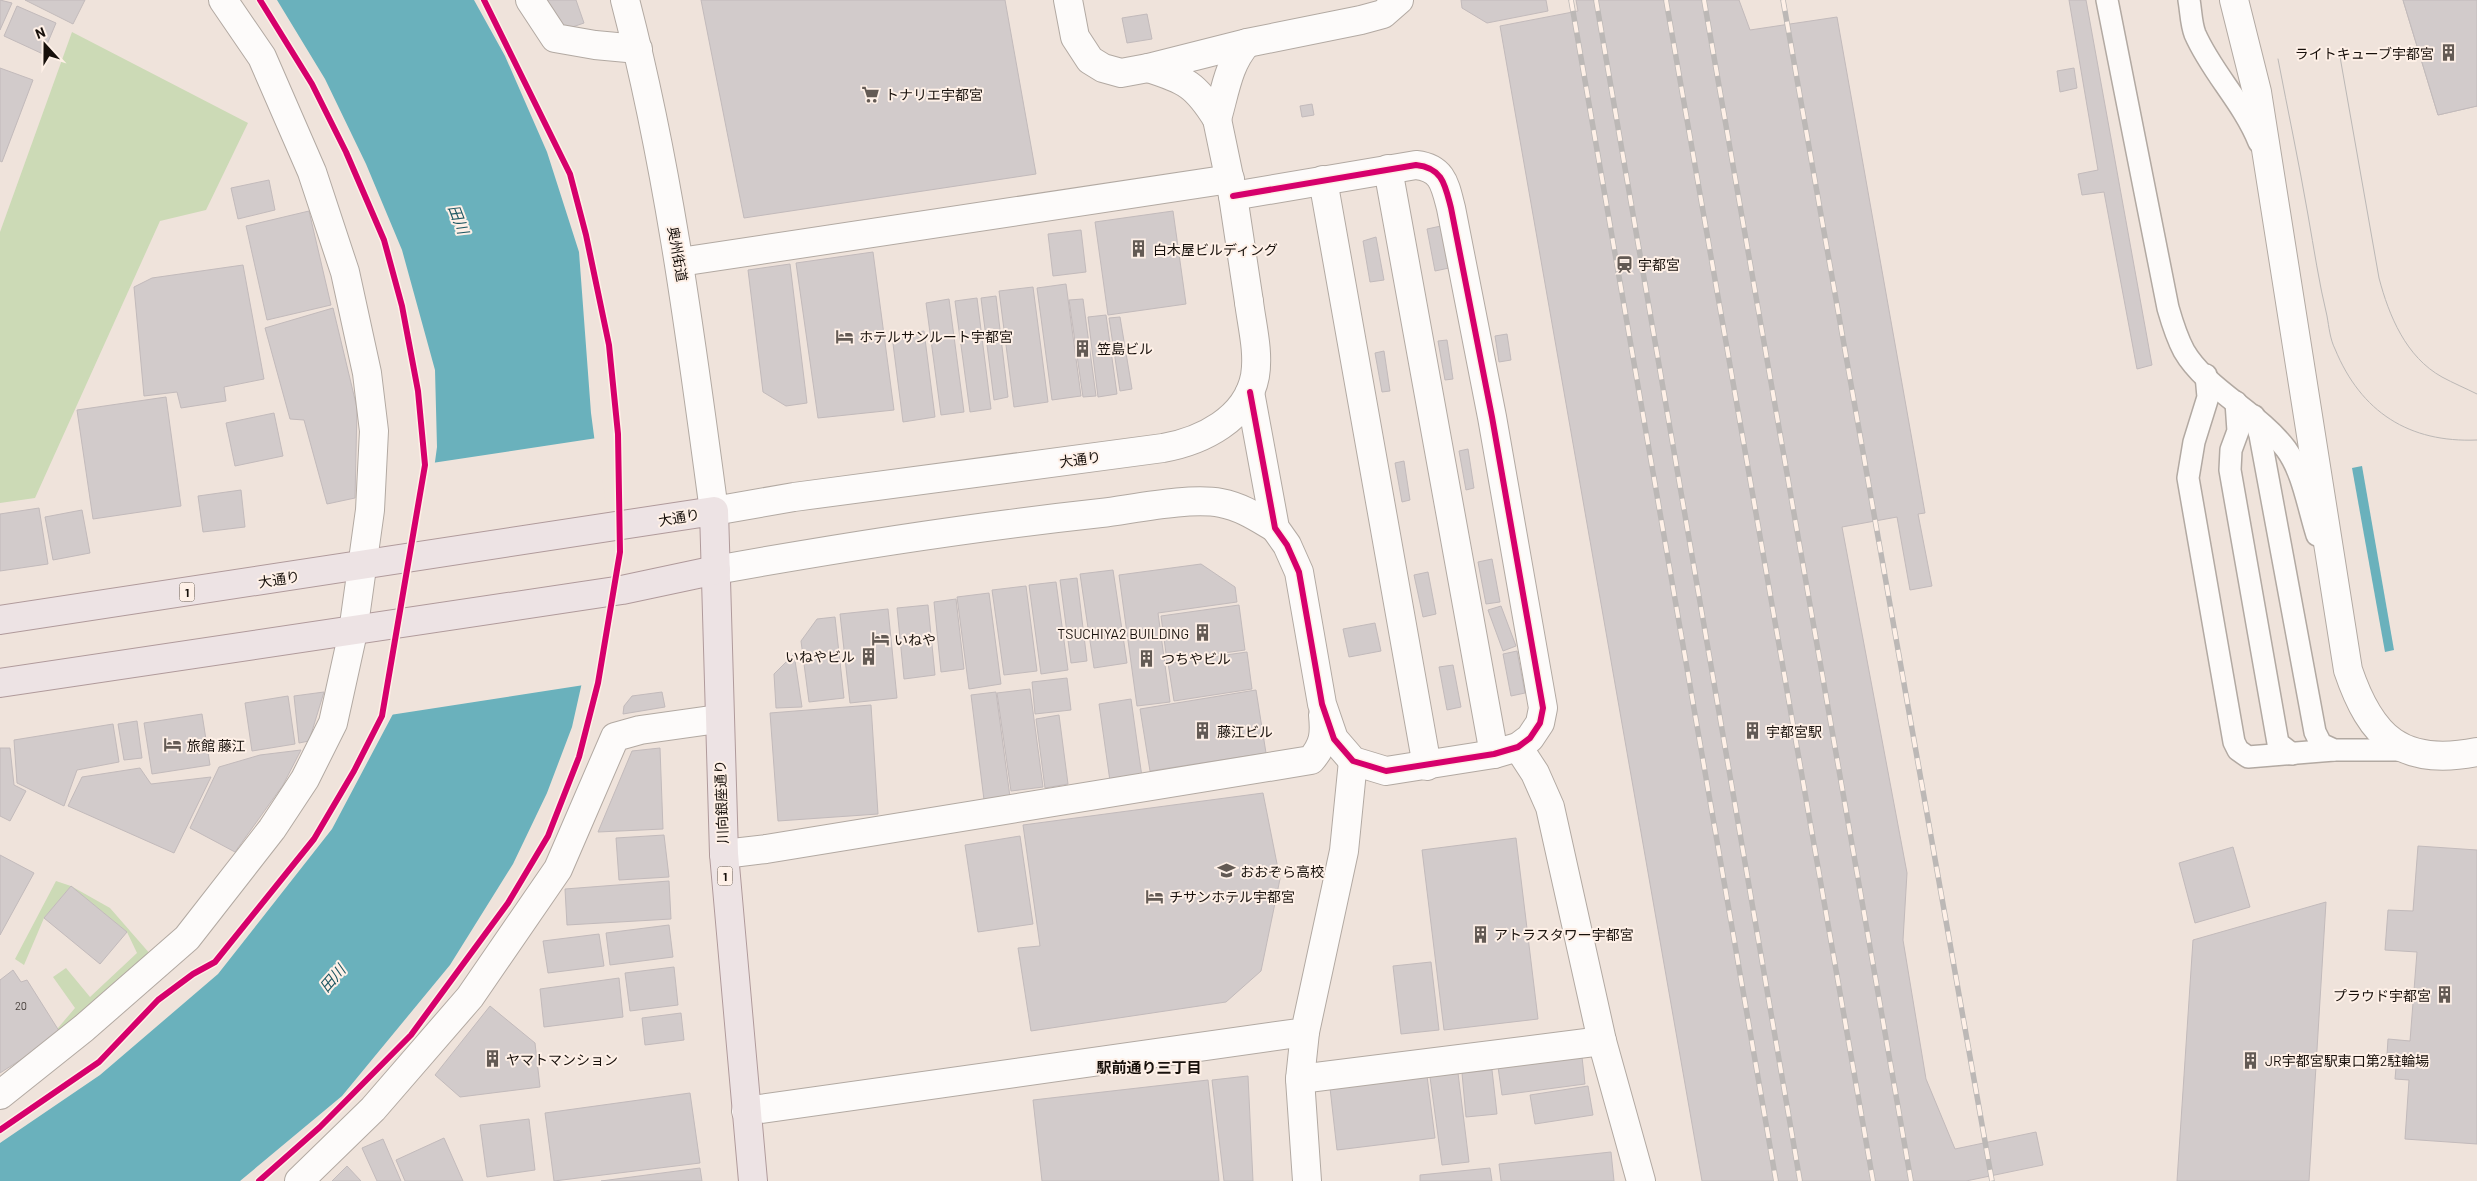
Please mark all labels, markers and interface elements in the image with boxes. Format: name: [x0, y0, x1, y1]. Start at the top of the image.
north arrow: [20, 20, 70, 70]
text: N: [33, 23, 48, 42]
building icon: ライトキューブ宇都宮: [2438, 43, 2458, 63]
place label: ライトキューブ宇都宮: [2295, 45, 2434, 62]
supermarket icon: トナリエ宇都宮: [861, 84, 881, 104]
place label: トナリエ宇都宮: [885, 86, 983, 103]
water label: 田川: [445, 202, 473, 238]
street label: 奥州街道: [665, 225, 691, 283]
building icon: 白木屋ビルディング: [1129, 239, 1149, 259]
place label: 白木屋ビルディング: [1153, 241, 1278, 258]
station icon: 宇都宮: [1614, 254, 1634, 274]
place label: 宇都宮: [1638, 256, 1680, 273]
hotel icon: ホテルサンルート宇都宮: [835, 326, 855, 346]
place label: ホテルサンルート宇都宮: [859, 328, 1013, 345]
building icon: 笠島ビル: [1073, 338, 1093, 358]
place label: 笠島ビル: [1097, 340, 1153, 357]
street label: 大通り: [1058, 448, 1102, 470]
street label: 大通り: [657, 505, 701, 529]
street label: 大通り: [257, 567, 301, 591]
road number: 1: [180, 582, 194, 602]
building icon: TSUCHIYA2 BUILDING: [1193, 623, 1213, 643]
place label: TSUCHIYA2 BUILDING: [1057, 625, 1189, 642]
hotel icon: いねや: [870, 629, 890, 649]
place label: いねや: [894, 631, 936, 648]
building icon: いねやビル: [859, 646, 879, 666]
place label: いねやビル: [785, 648, 855, 665]
building icon: つちやビル: [1137, 648, 1157, 668]
place label: つちやビル: [1161, 650, 1231, 667]
building icon: 藤江ビル: [1193, 721, 1213, 741]
building icon: 宇都宮駅: [1742, 721, 1762, 741]
place label: 藤江ビル: [1217, 723, 1273, 740]
place label: 宇都宮駅: [1766, 723, 1822, 740]
hotel icon: 旅館 藤江: [163, 735, 183, 755]
place label: 旅館 藤江: [187, 737, 246, 754]
street label: 川向銀座通り: [711, 760, 731, 844]
school or university icon: おおぞら高校: [1216, 861, 1236, 881]
place label: おおぞら高校: [1240, 863, 1324, 880]
road number: 1: [718, 866, 732, 886]
hotel icon: チサンホテル宇都宮: [1145, 886, 1165, 906]
place label: チサンホテル宇都宮: [1169, 888, 1295, 905]
building icon: アトラスタワー宇都宮: [1470, 924, 1490, 944]
place label: アトラスタワー宇都宮: [1494, 926, 1634, 943]
water label: 田川: [315, 959, 350, 995]
building icon: プラウド宇都宮: [2435, 985, 2455, 1005]
place label: プラウド宇都宮: [2333, 987, 2431, 1004]
house number: 20: [15, 999, 27, 1012]
building icon: ヤマトマンション: [482, 1049, 502, 1069]
building icon: JR宇都宮駅東口第2駐輪場: [2241, 1050, 2261, 1070]
place label: ヤマトマンション: [506, 1051, 618, 1068]
place label: JR宇都宮駅東口第2駐輪場: [2265, 1052, 2429, 1069]
district label: 駅前通り三丁目: [1096, 1058, 1202, 1076]

